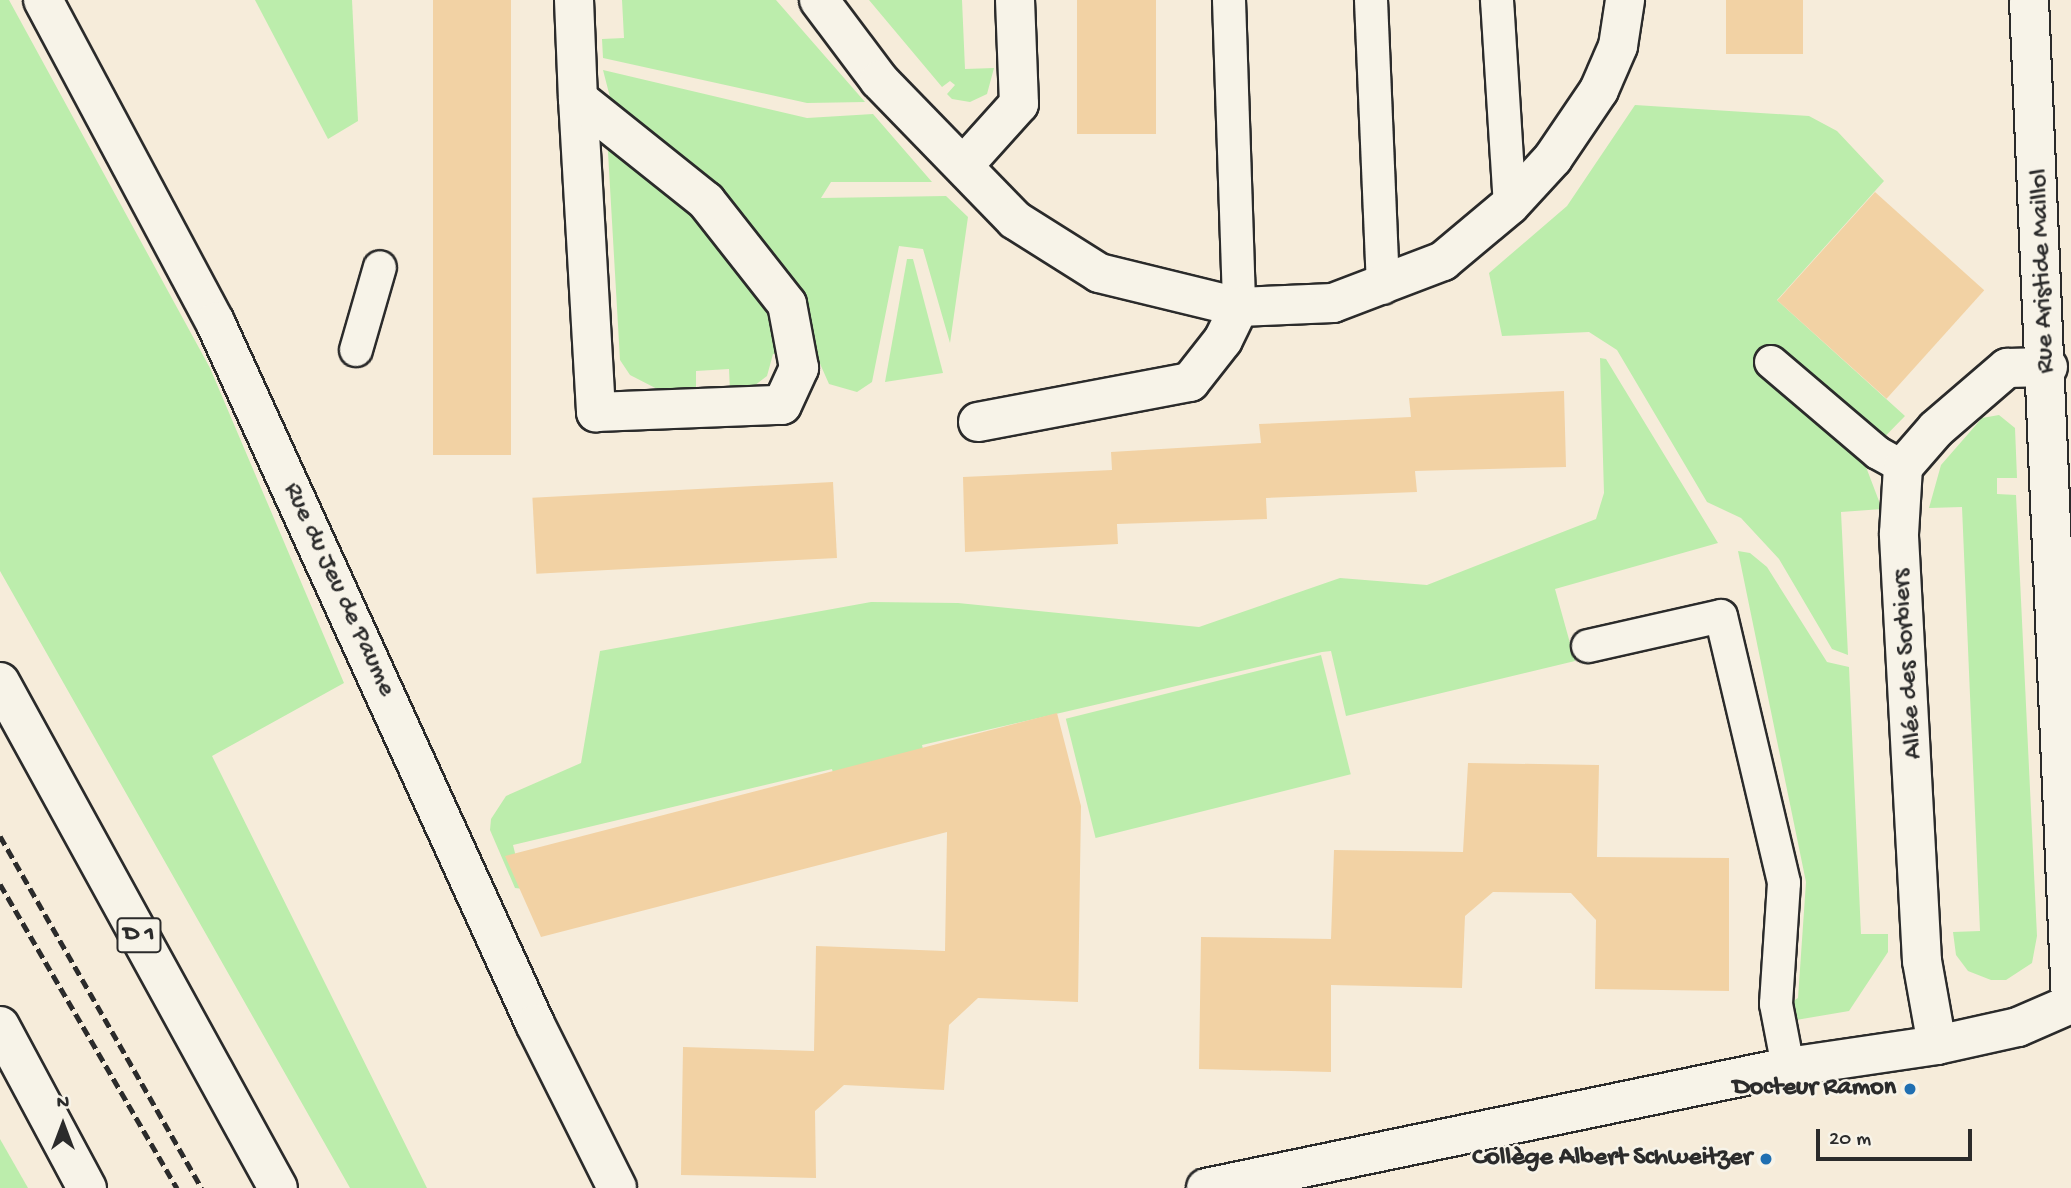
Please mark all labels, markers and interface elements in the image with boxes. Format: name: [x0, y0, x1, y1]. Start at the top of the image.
street label: Rue Aristide Maillol: [2025, 168, 2063, 374]
street label: Rue du Jeu de Paume: [275, 478, 401, 702]
street label: Allée des Sorbiers: [1887, 568, 1931, 760]
road number: D 1: [116, 915, 162, 956]
place label: Docteur Ramon: [1733, 1073, 1896, 1105]
marker: Docteur Ramon: [1902, 1081, 1918, 1097]
north arrow: [28, 1090, 98, 1160]
text: N: [57, 1092, 69, 1115]
scale bar: [1819, 1114, 1975, 1158]
text: 20 m: [1829, 1128, 1871, 1153]
place label: Collège Albert Schweitzer: [1472, 1143, 1752, 1175]
marker: Collège Albert Schweitzer: [1758, 1151, 1774, 1167]

